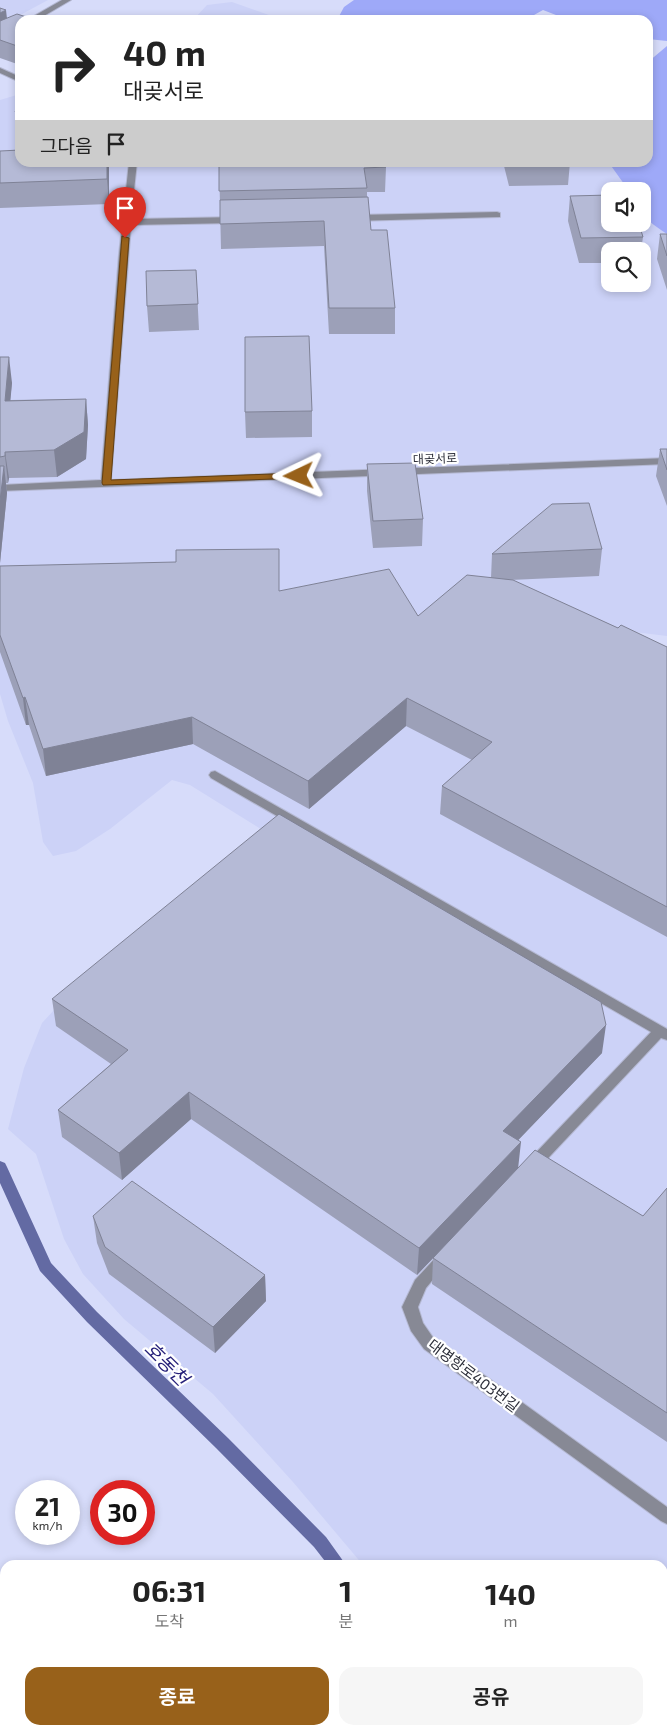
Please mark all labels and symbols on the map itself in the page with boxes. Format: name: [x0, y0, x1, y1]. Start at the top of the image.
pin: [104, 187, 146, 238]
position arrow: [272, 449, 324, 501]
street label: 대곶서로: [413, 450, 457, 466]
street label: 대명항로403번길: [425, 1335, 523, 1415]
water label: 호동천: [140, 1336, 195, 1391]
speed limit sign: 30: [90, 1480, 155, 1545]

